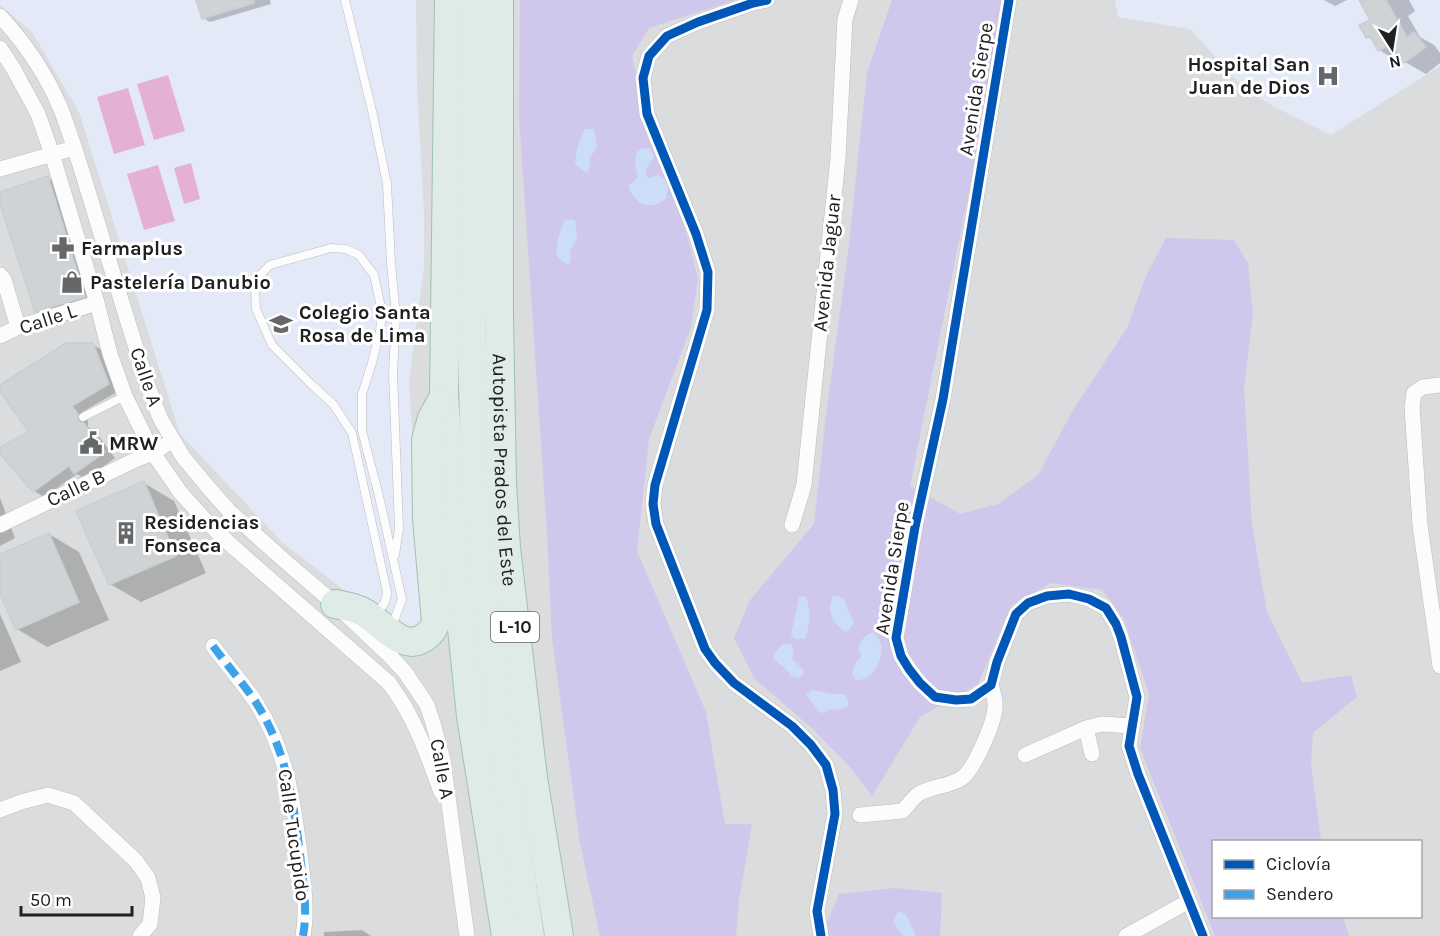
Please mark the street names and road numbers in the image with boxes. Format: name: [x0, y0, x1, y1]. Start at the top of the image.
street label: Avenida Sierpe: [954, 21, 998, 157]
street label: Avenida Jaguar: [808, 193, 846, 333]
street label: Calle L: [16, 299, 80, 339]
street label: Calle A: [125, 344, 167, 410]
street label: Autopista Prados del Este: [488, 353, 522, 587]
street label: Calle B: [43, 464, 109, 512]
street label: Avenida Sierpe: [870, 500, 914, 636]
road number: L-10: [491, 612, 539, 642]
street label: Calle A: [425, 737, 459, 801]
street label: Calle Tucupido: [273, 768, 315, 902]

